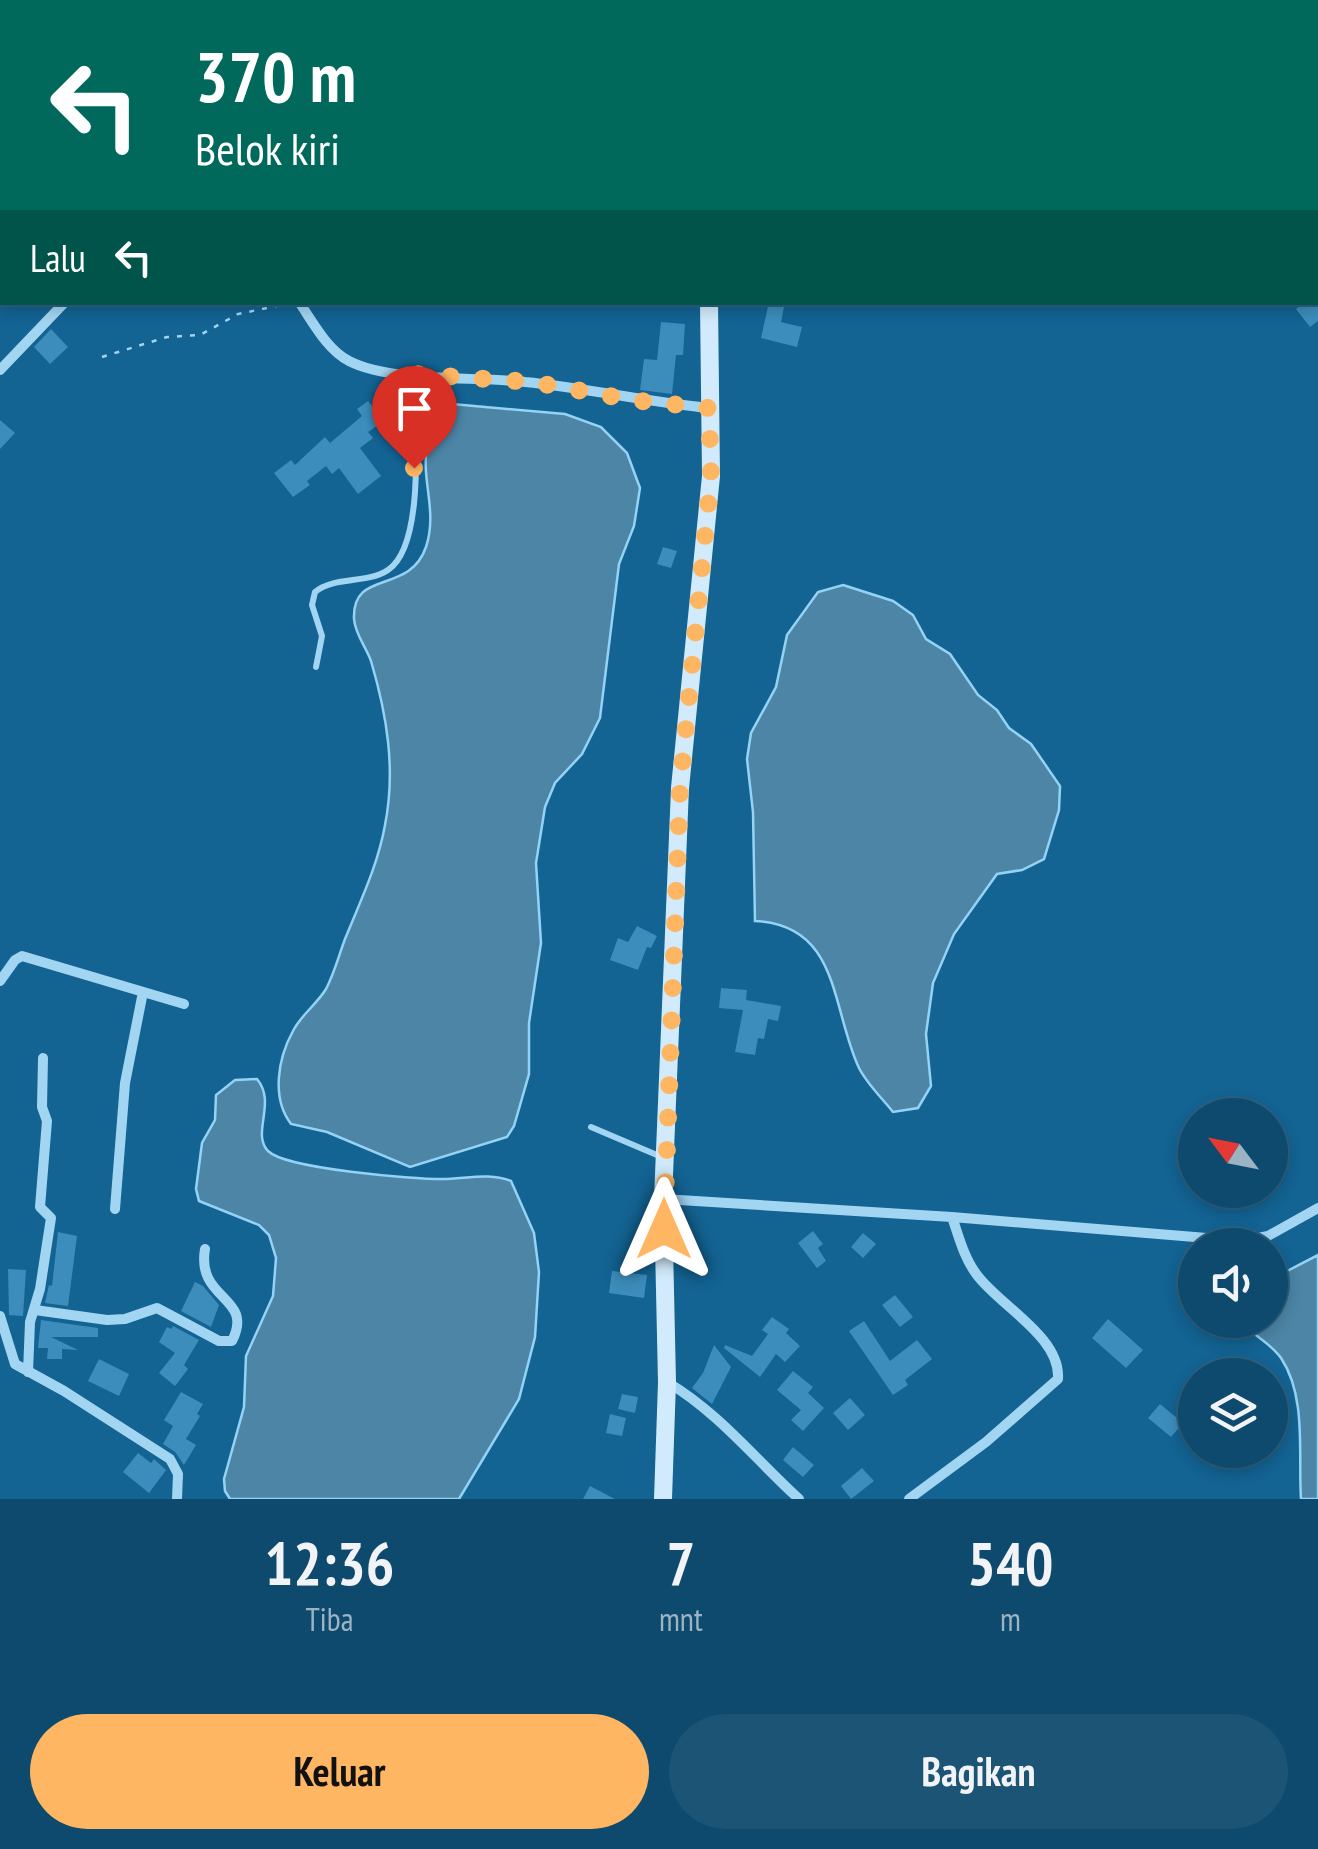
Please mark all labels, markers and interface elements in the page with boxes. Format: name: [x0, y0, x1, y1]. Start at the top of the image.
text: 370 m: [195, 31, 356, 121]
icon: left: [30, 40, 160, 170]
text: Belok kiri: [195, 119, 340, 177]
icon: left: [106, 230, 161, 285]
text: Lalu: [30, 233, 86, 282]
pin: [372, 366, 457, 469]
icon: arrive: [387, 381, 442, 436]
north arrow: [1178, 1098, 1288, 1208]
map controls: [1178, 1098, 1288, 1468]
position arrow: [612, 1177, 716, 1281]
button: sound: [1178, 1228, 1288, 1338]
button: layers: [1178, 1358, 1288, 1468]
text: 12:36: [265, 1524, 394, 1602]
text: 7: [667, 1524, 695, 1602]
text: 540: [967, 1524, 1053, 1602]
text: Tiba: [306, 1598, 353, 1640]
text: mnt: [659, 1598, 703, 1640]
text: m: [1000, 1598, 1021, 1640]
button: Keluar: [30, 1714, 649, 1829]
button: Bagikan: [669, 1714, 1288, 1829]

